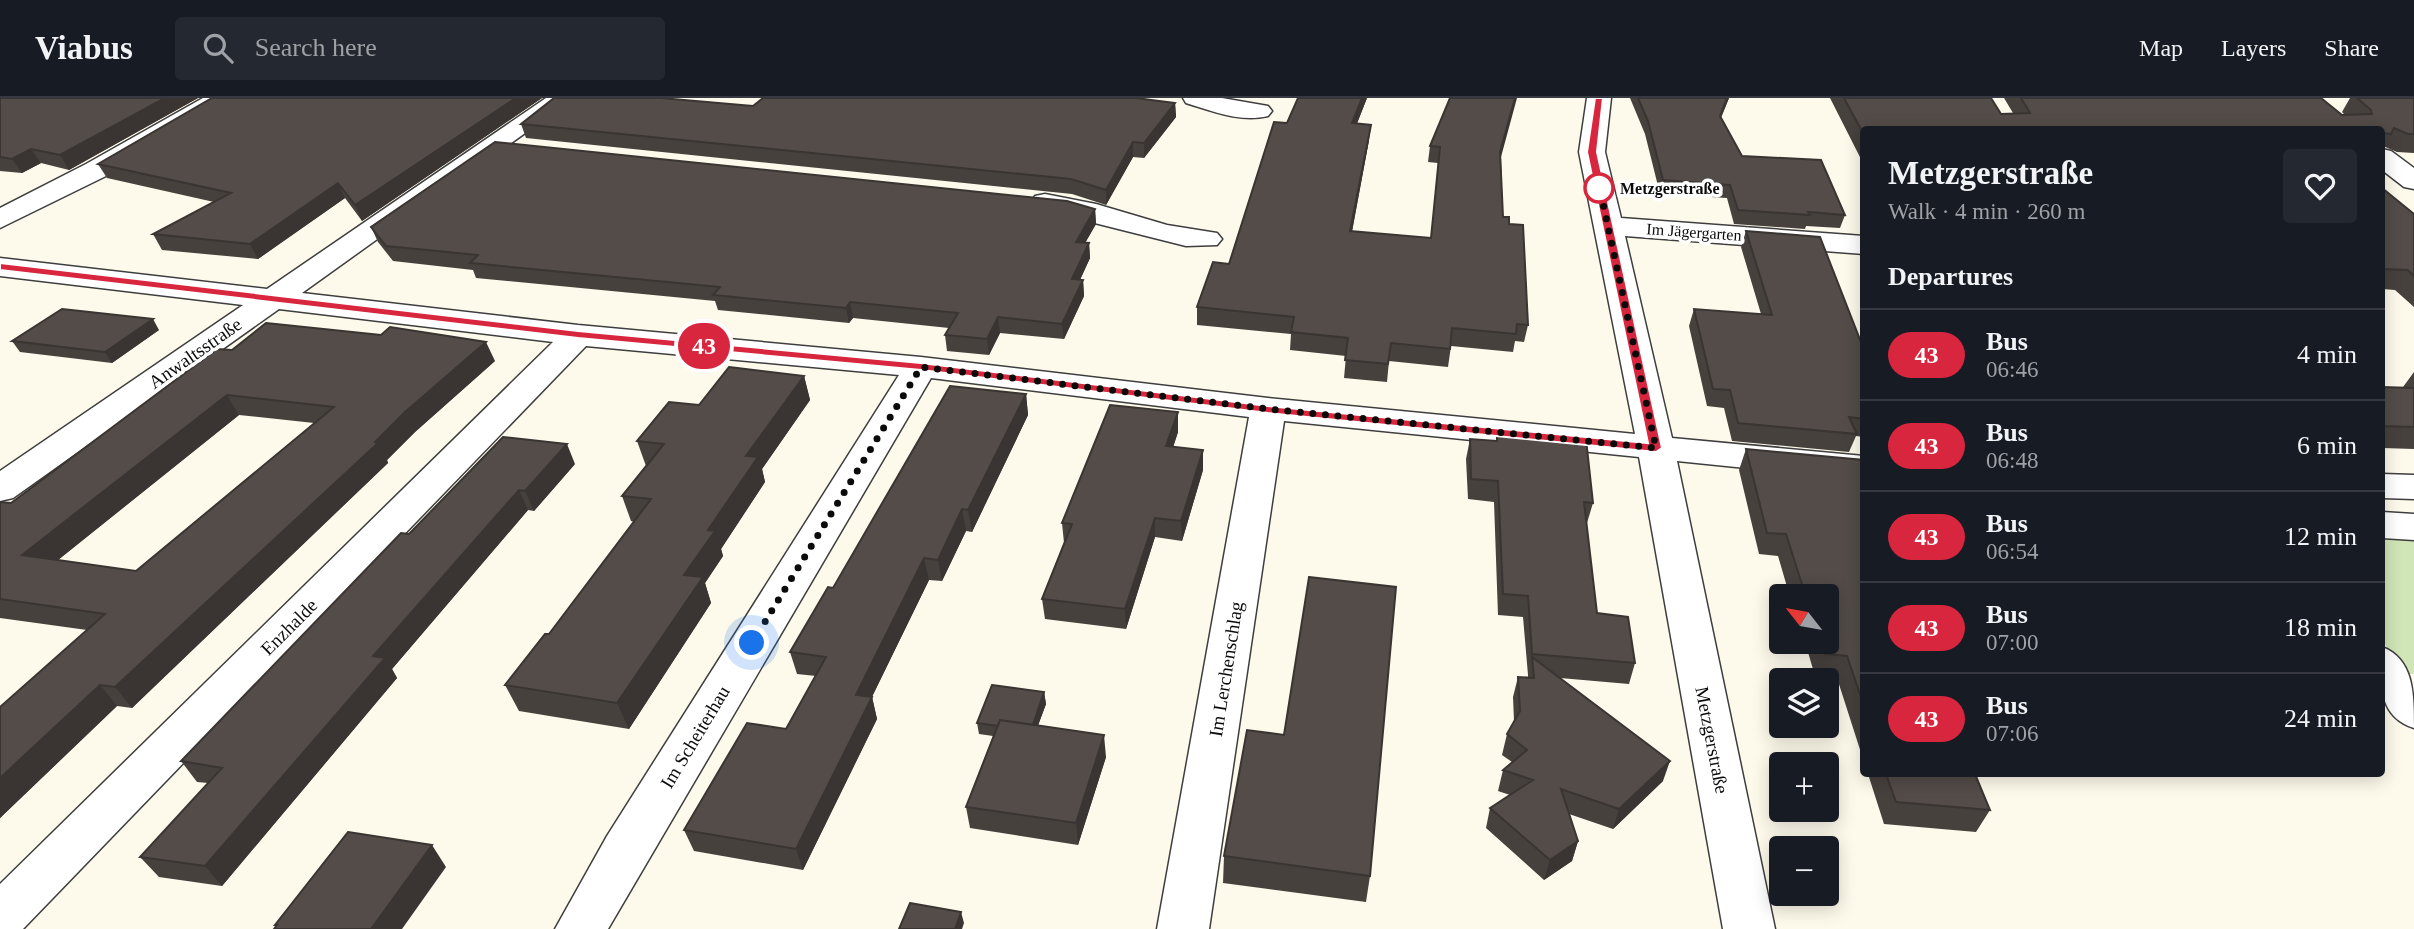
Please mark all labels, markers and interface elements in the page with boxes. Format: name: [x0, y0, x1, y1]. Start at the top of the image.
search box: [175, 17, 665, 80]
icon: search: [199, 29, 237, 67]
text: Viabus: [35, 30, 133, 66]
text: Search here: [255, 33, 377, 62]
text: Map: [2139, 35, 2183, 61]
text: Layers: [2221, 35, 2286, 61]
text: Share: [2324, 35, 2379, 61]
button: heart: [2283, 149, 2357, 223]
text: Metzgerstraße: [1888, 155, 2093, 191]
marker: Metzgerstraße: [1584, 173, 1614, 203]
place label: Metzgerstraße: [1620, 180, 1720, 198]
text: Walk · 4 min · 260 m: [1888, 199, 2085, 224]
street label: Im Jägergarten: [1646, 220, 1742, 245]
text: Departures: [1888, 262, 2013, 291]
street label: Anwaltsstraße: [144, 313, 246, 393]
line badge: 43: [672, 323, 736, 369]
text: Bus: [1986, 327, 2028, 356]
text: 43: [692, 333, 716, 359]
text: 4 min: [2297, 340, 2357, 369]
text: 43: [1915, 342, 1939, 368]
text: 06:46: [1986, 357, 2038, 382]
text: Bus: [1986, 418, 2028, 447]
text: 6 min: [2297, 431, 2357, 460]
text: 43: [1915, 433, 1939, 459]
text: 06:48: [1986, 448, 2038, 473]
text: Bus: [1986, 509, 2028, 538]
text: 12 min: [2284, 522, 2357, 551]
text: 43: [1915, 524, 1939, 550]
text: 06:54: [1986, 539, 2038, 564]
north arrow: [1769, 584, 1839, 654]
map controls: [1769, 584, 1839, 906]
street label: Enzhalde: [257, 595, 321, 659]
street label: Im Lerchenschlag: [1205, 599, 1247, 738]
text: Bus: [1986, 600, 2028, 629]
text: 18 min: [2284, 613, 2357, 642]
text: 43: [1915, 615, 1939, 641]
your location: [734, 625, 769, 660]
text: 07:00: [1986, 630, 2038, 655]
button: layers: [1769, 668, 1839, 738]
street label: Im Scheiterhau: [656, 682, 734, 792]
street label: Metzgerstraße: [1691, 685, 1733, 795]
text: Bus: [1986, 691, 2028, 720]
text: 24 min: [2284, 704, 2357, 733]
text: 43: [1915, 706, 1939, 732]
text: 07:06: [1986, 721, 2038, 746]
button: +: [1769, 752, 1839, 822]
button: −: [1769, 836, 1839, 906]

